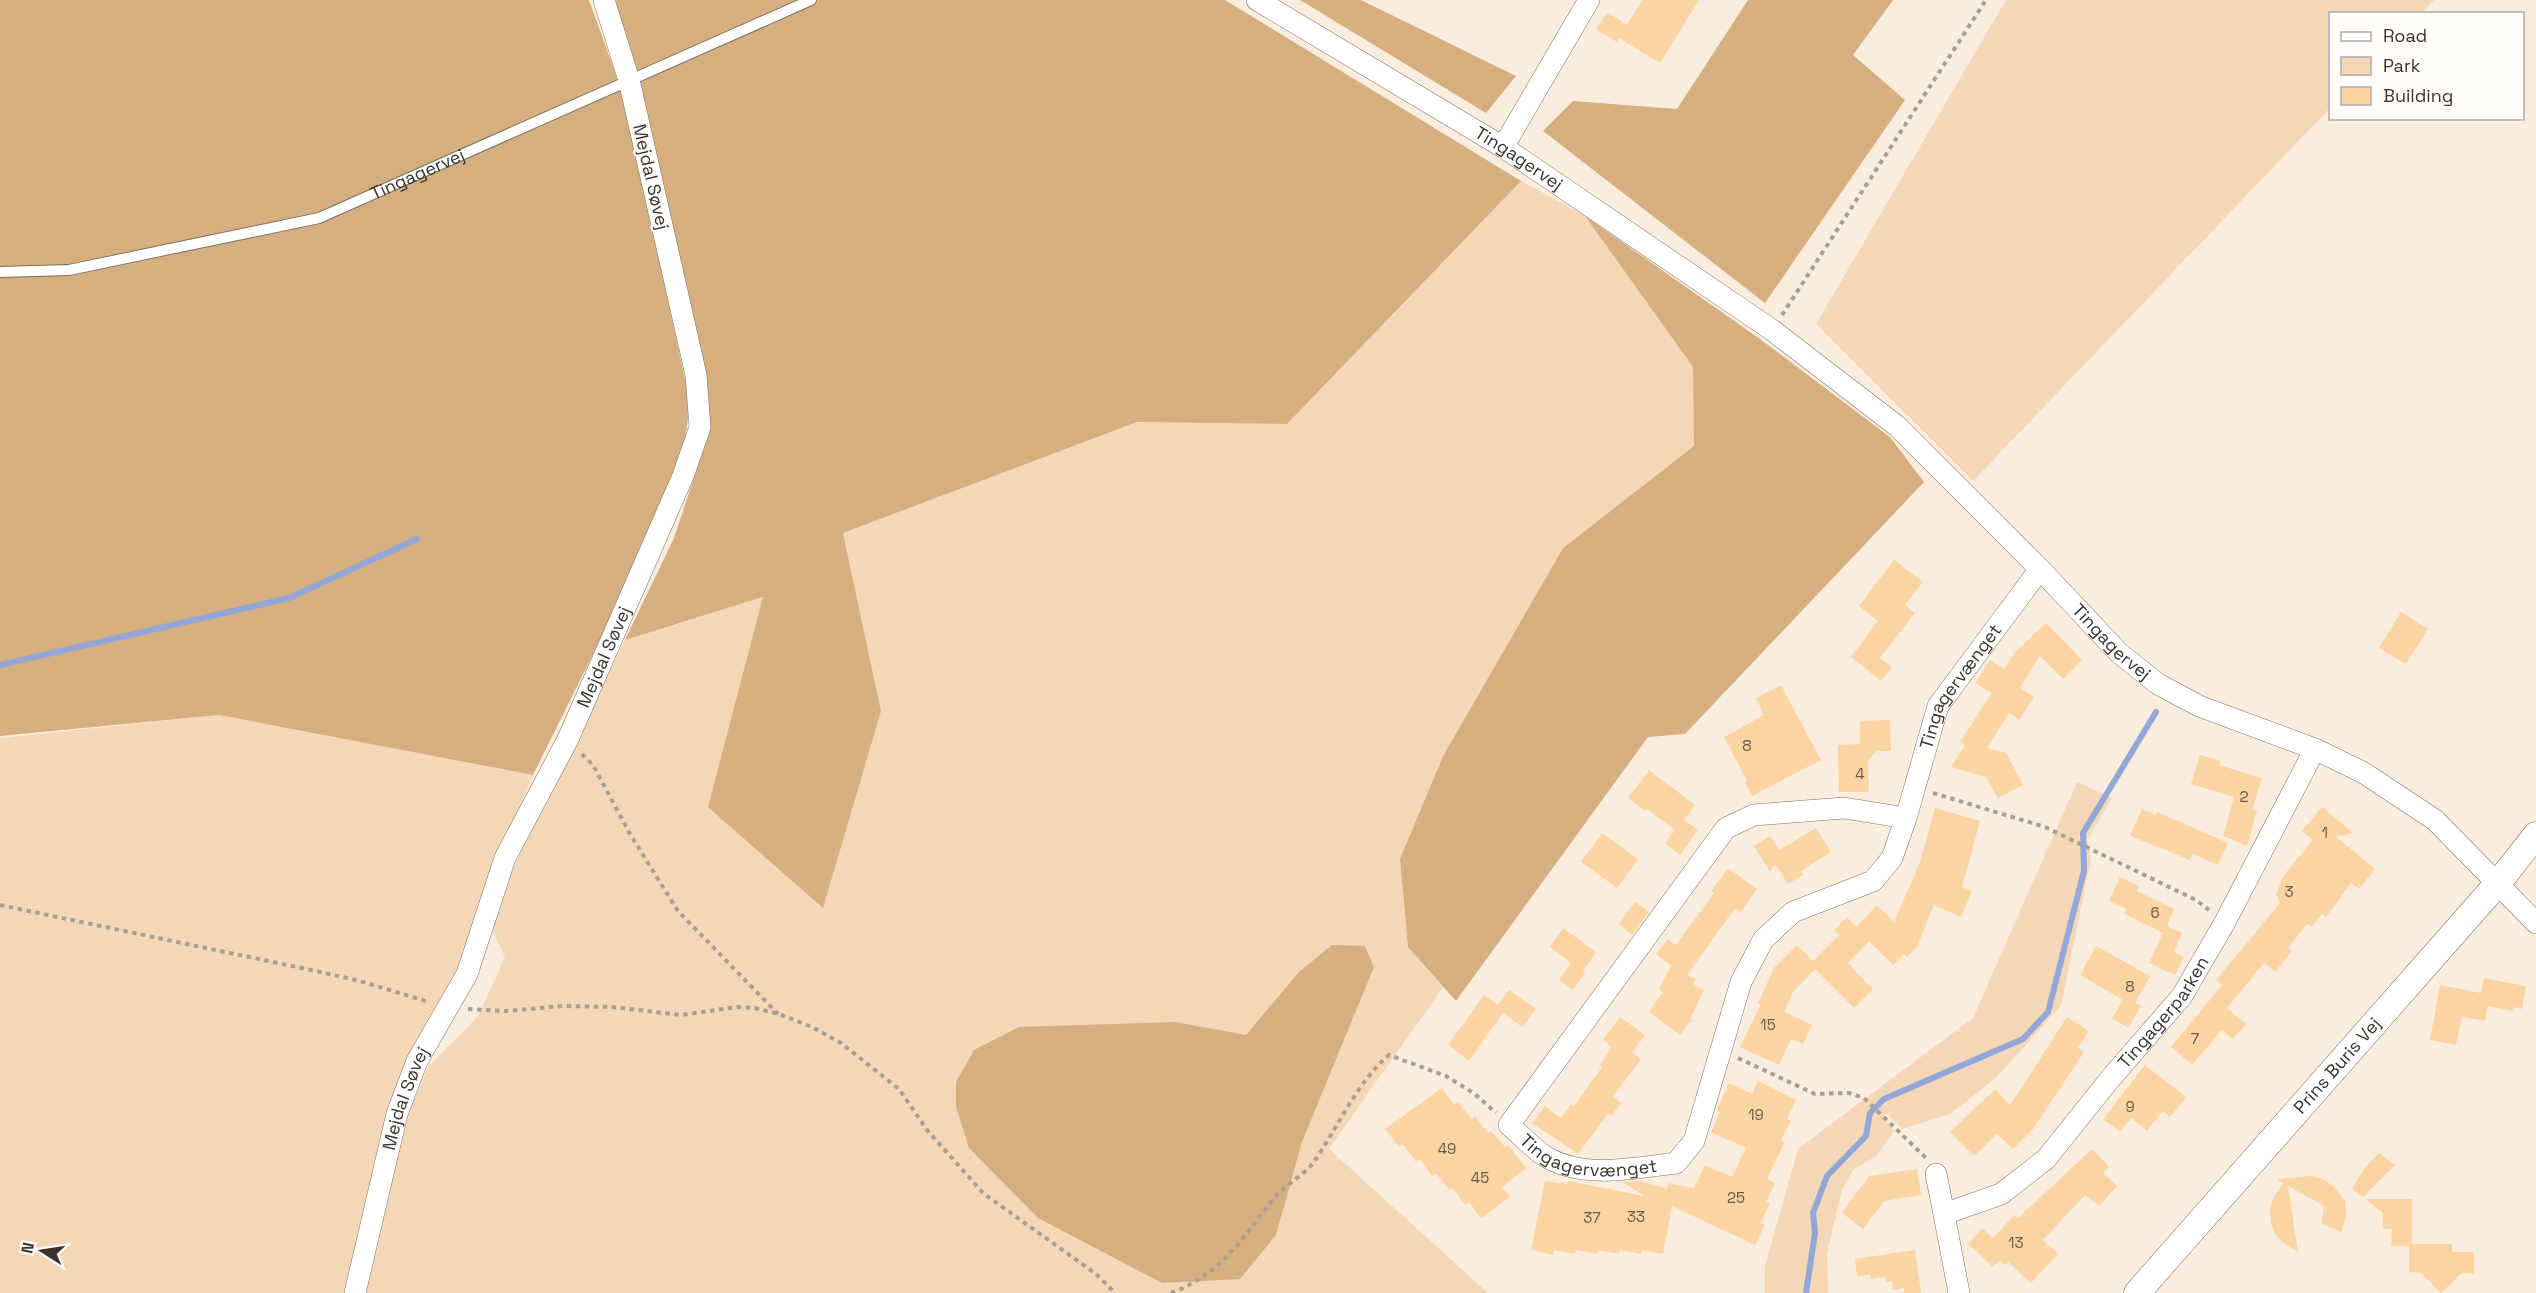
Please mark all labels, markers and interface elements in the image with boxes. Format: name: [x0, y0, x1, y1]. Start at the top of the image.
legend: [2329, 12, 2524, 120]
text: Road: [2383, 24, 2427, 47]
text: Park: [2383, 54, 2421, 77]
text: Building: [2383, 84, 2453, 107]
street label: Tingagervej: [1471, 121, 1568, 195]
street label: Mejdal Søvej: [628, 122, 675, 232]
street label: Tingagervej: [366, 143, 468, 205]
street label: Tingagervej: [2067, 598, 2156, 685]
street label: Mejdal Søvej: [571, 603, 636, 711]
street label: Tingagervænget: [1914, 619, 2006, 752]
house number: 8: [1742, 736, 1752, 755]
house number: 4: [1855, 764, 1865, 783]
house number: 2: [2239, 787, 2249, 806]
house number: 1: [2322, 823, 2328, 842]
house number: 3: [2284, 882, 2294, 901]
house number: 6: [2150, 903, 2160, 922]
street label: Tingagerparken: [2112, 952, 2214, 1073]
house number: 8: [2125, 977, 2135, 996]
street label: Prins Buris Vej: [2288, 1012, 2385, 1118]
house number: 15: [1760, 1015, 1776, 1034]
house number: 7: [2191, 1029, 2199, 1048]
street label: Mejdal Søvej: [377, 1042, 434, 1152]
house number: 9: [2125, 1097, 2135, 1116]
house number: 19: [1748, 1105, 1764, 1124]
street label: Tingagervænget: [1515, 1129, 1658, 1181]
house number: 49: [1438, 1139, 1456, 1158]
house number: 45: [1471, 1168, 1489, 1187]
house number: 25: [1727, 1188, 1745, 1207]
house number: 33: [1627, 1207, 1645, 1226]
house number: 37: [1583, 1208, 1601, 1227]
north arrow: [12, 1221, 72, 1281]
house number: 13: [2008, 1233, 2024, 1252]
text: N: [16, 1241, 39, 1255]

